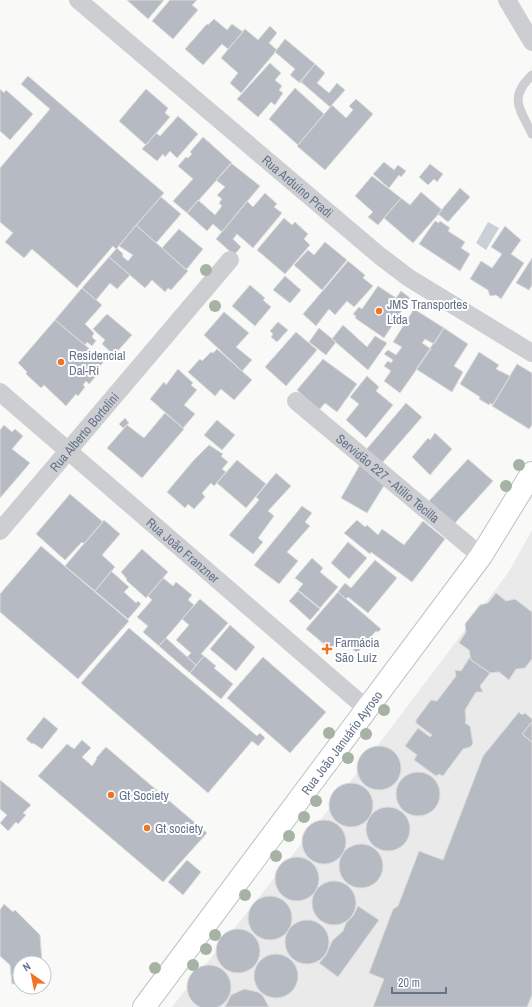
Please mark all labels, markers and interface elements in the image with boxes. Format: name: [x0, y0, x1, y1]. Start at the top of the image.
street label: Rua Arduino Pradi: [259, 151, 337, 221]
place label: JMS Transportes Ltda: [387, 296, 468, 328]
marker: JMS Transportes Ltda: [374, 306, 384, 316]
place label: Residencial Dal-Ri: [69, 347, 125, 379]
marker: Residencial Dal-Ri: [56, 357, 66, 367]
street label: Rua Alberto Bortolini: [46, 389, 123, 475]
street label: Servidão 227 - Atilio Tecilla: [333, 430, 443, 526]
street label: Rua João Franzner: [143, 514, 224, 587]
place label: Farmácia São Luiz: [335, 634, 380, 666]
marker: Farmácia São Luiz: [322, 644, 332, 654]
street label: Rua João Januário Ayroso: [297, 687, 386, 798]
place label: Gt Society: [119, 787, 169, 804]
marker: Gt Society: [106, 790, 116, 800]
place label: Gt society: [155, 820, 204, 837]
marker: Gt society: [142, 823, 152, 833]
north arrow: [12, 955, 52, 995]
text: N: [20, 959, 33, 974]
scale bar: [392, 969, 446, 995]
text: 20 m: [398, 975, 420, 991]

